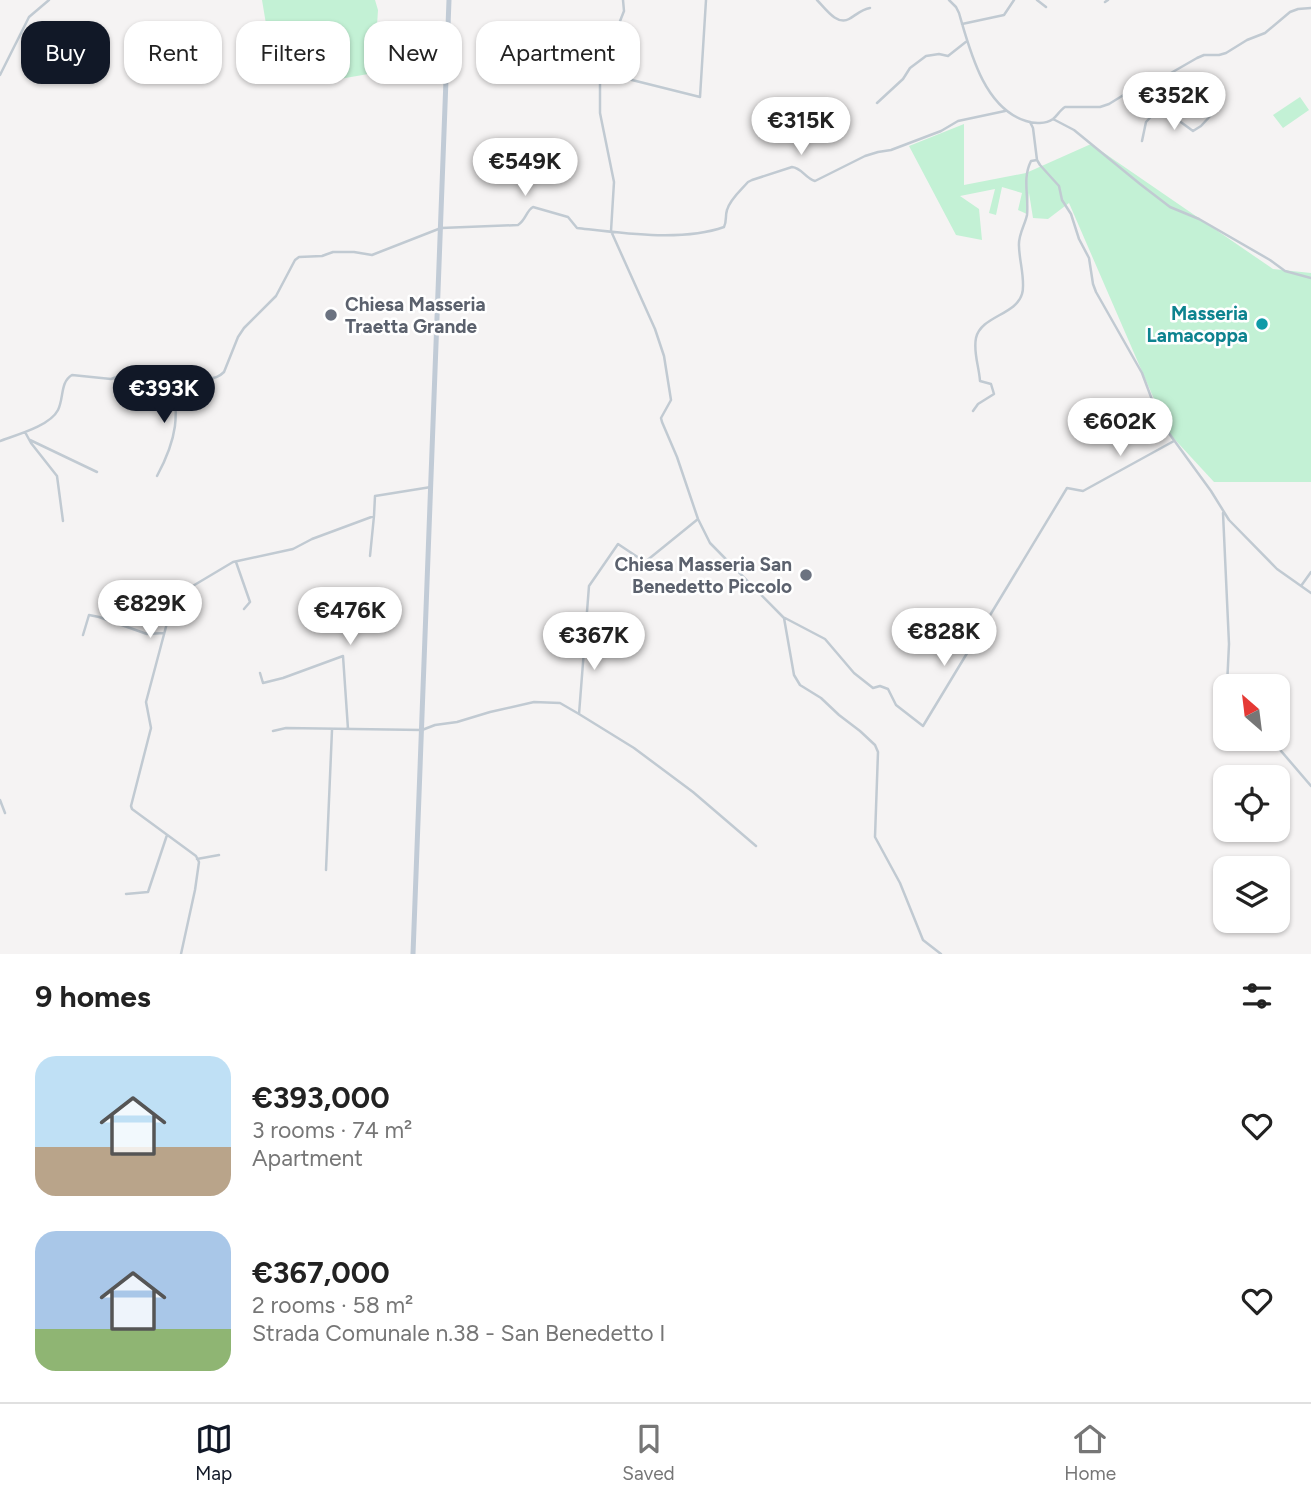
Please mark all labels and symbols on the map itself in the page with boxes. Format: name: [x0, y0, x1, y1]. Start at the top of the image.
pin: €352K: [1125, 72, 1223, 132]
pin: €315K: [752, 97, 850, 157]
pin: €549K: [476, 138, 574, 198]
place label: Chiesa Masseria Traetta Grande: [345, 293, 486, 338]
place label: Masseria Lamacoppa: [1147, 302, 1248, 347]
marker: Chiesa Masseria Traetta Grande: [323, 307, 339, 323]
marker: Masseria Lamacoppa: [1254, 316, 1270, 332]
pin: €393K: [115, 366, 213, 425]
pin: €602K: [1071, 398, 1169, 458]
place label: Chiesa Masseria San Benedetto Piccolo: [614, 553, 792, 598]
marker: Chiesa Masseria San Benedetto Piccolo: [798, 567, 814, 583]
pin: €829K: [101, 580, 199, 640]
pin: €476K: [301, 588, 399, 647]
pin: €828K: [895, 608, 993, 668]
pin: €367K: [545, 612, 643, 672]
north arrow: [1213, 674, 1290, 751]

